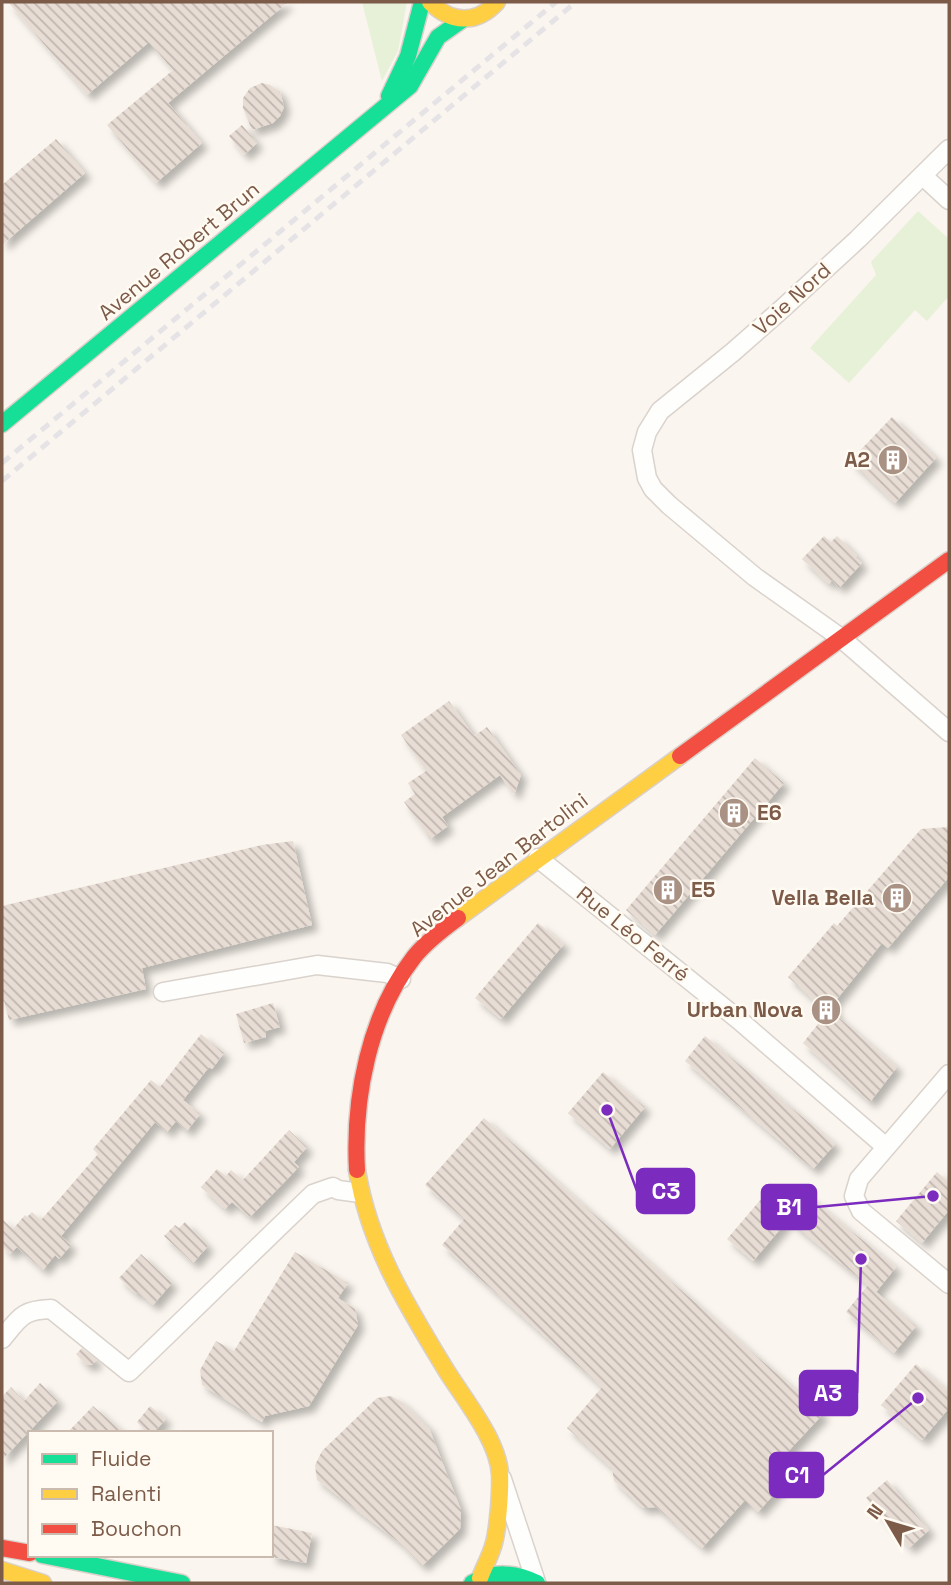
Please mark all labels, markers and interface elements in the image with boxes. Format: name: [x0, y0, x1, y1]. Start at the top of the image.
street label: Avenue Robert Brun: [93, 175, 265, 326]
street label: Voie Nord: [747, 256, 836, 341]
building icon: A2: [876, 443, 910, 477]
place label: A2: [844, 446, 870, 473]
street label: Avenue Jean Bartolini: [404, 787, 593, 943]
building icon: E6: [717, 796, 751, 830]
place label: E6: [757, 799, 782, 826]
building icon: E5: [651, 873, 685, 907]
place label: E5: [691, 876, 715, 903]
street label: Rue Léo Ferré: [571, 880, 695, 987]
building icon: Vella Bella: [880, 881, 914, 915]
place label: Vella Bella: [772, 884, 874, 911]
building icon: Urban Nova: [809, 993, 843, 1027]
place label: Urban Nova: [687, 996, 803, 1023]
callout: C3: [637, 1169, 694, 1213]
text: C3: [652, 1176, 680, 1206]
callout: B1: [762, 1185, 816, 1229]
text: B1: [776, 1192, 802, 1222]
callout: A3: [800, 1371, 857, 1415]
text: A3: [814, 1378, 842, 1408]
legend: [28, 1431, 273, 1557]
text: Fluide: [91, 1445, 151, 1472]
callout: C1: [770, 1453, 823, 1497]
text: C1: [784, 1460, 810, 1490]
text: Ralenti: [91, 1480, 161, 1507]
north arrow: [853, 1487, 923, 1557]
text: N: [861, 1499, 889, 1525]
text: Bouchon: [91, 1515, 182, 1542]

